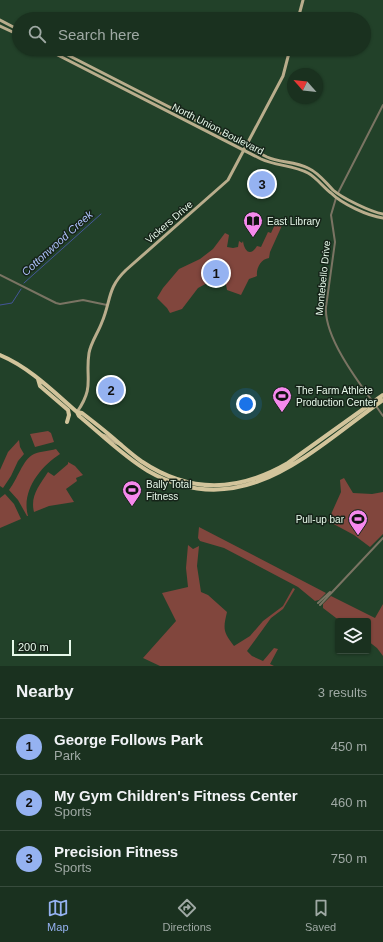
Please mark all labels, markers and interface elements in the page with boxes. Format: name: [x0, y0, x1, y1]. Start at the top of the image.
search box: [12, 12, 371, 56]
icon: search: [26, 23, 48, 45]
text: Search here: [58, 26, 140, 43]
north arrow: [287, 68, 323, 104]
street label: North Union Boulevard: [170, 101, 266, 157]
pin: 3: [249, 169, 275, 199]
street label: Vickers Drive: [143, 198, 195, 245]
water label: Cottonwood Creek: [19, 208, 95, 278]
library icon: East Library: [242, 210, 264, 238]
place label: East Library: [267, 216, 320, 227]
street label: Montebello Drive: [314, 240, 332, 316]
pin: 1: [203, 258, 229, 288]
pin: 2: [98, 375, 124, 405]
sports icon: The Farm Athlete Production Center: [271, 385, 293, 413]
place label: The Farm Athlete Production Center: [296, 385, 377, 408]
your location: [236, 394, 256, 414]
sports icon: Bally Total Fitness: [121, 479, 143, 507]
place label: Bally Total Fitness: [146, 479, 191, 502]
sports icon: Pull-up bar: [347, 508, 369, 536]
place label: Pull-up bar: [296, 514, 345, 525]
map controls: [335, 618, 371, 654]
button: layers: [335, 618, 371, 654]
scale bar: [12, 638, 71, 657]
text: 200 m: [18, 641, 49, 653]
text: Nearby: [16, 682, 74, 701]
text: 3 results: [318, 685, 367, 700]
text: George Follows Park: [54, 731, 203, 748]
text: 1: [25, 739, 33, 754]
text: 450 m: [331, 739, 367, 754]
text: Park: [54, 748, 81, 763]
text: My Gym Children's Fitness Center: [54, 787, 298, 804]
text: 2: [25, 795, 33, 810]
text: 460 m: [331, 795, 367, 810]
text: Sports: [54, 804, 92, 819]
text: Precision Fitness: [54, 843, 178, 860]
text: 3: [25, 851, 33, 866]
text: 750 m: [331, 851, 367, 866]
text: Sports: [54, 860, 92, 875]
tab: Map: [47, 897, 69, 933]
tab: Directions: [162, 897, 211, 933]
tab: Saved: [305, 897, 336, 933]

